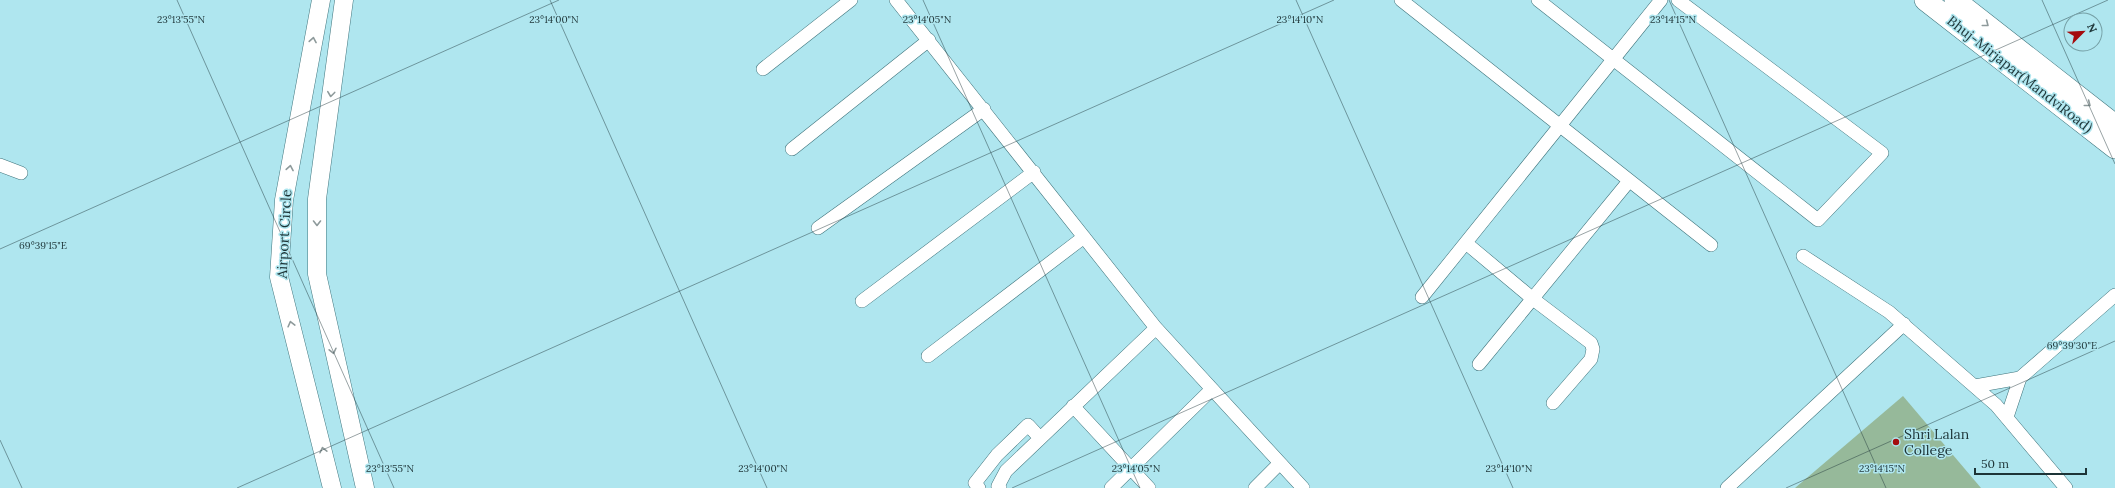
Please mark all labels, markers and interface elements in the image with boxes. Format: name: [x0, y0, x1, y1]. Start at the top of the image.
street label: Bhuj-Mirjapar(MandviRoad): [1944, 12, 2096, 136]
north arrow: [2063, 12, 2103, 52]
text: 23°13'55"N: [157, 13, 205, 26]
text: 23°14'00"N: [529, 13, 579, 26]
text: 23°14'05"N: [903, 13, 952, 26]
text: 23°14'10"N: [1277, 13, 1324, 26]
text: 23°14'15"N: [1650, 13, 1696, 26]
one-way arrow: [1981, 19, 1988, 26]
text: N: [2084, 21, 2100, 35]
one-way arrow: [308, 37, 317, 43]
one-way arrow: [326, 91, 335, 97]
one-way arrow: [2084, 99, 2091, 106]
one-way arrow: [285, 165, 293, 171]
street label: Airport Circle: [273, 189, 295, 280]
one-way arrow: [313, 220, 321, 226]
text: 69°39'15"E: [19, 239, 67, 252]
one-way arrow: [287, 321, 296, 328]
text: 69°39'30"E: [2047, 339, 2097, 352]
one-way arrow: [329, 348, 337, 355]
place label: Shri Lalan College: [1904, 425, 1970, 459]
marker: Shri Lalan College: [1891, 437, 1901, 447]
one-way arrow: [320, 447, 328, 453]
scale bar: [1975, 450, 2086, 476]
text: 50 m: [1981, 456, 2009, 471]
text: 23°13'55"N: [366, 462, 414, 475]
text: 23°14'00"N: [738, 462, 788, 475]
text: 23°14'05"N: [1112, 462, 1161, 475]
text: 23°14'10"N: [1486, 462, 1533, 475]
text: 23°14'15"N: [1859, 462, 1905, 475]

